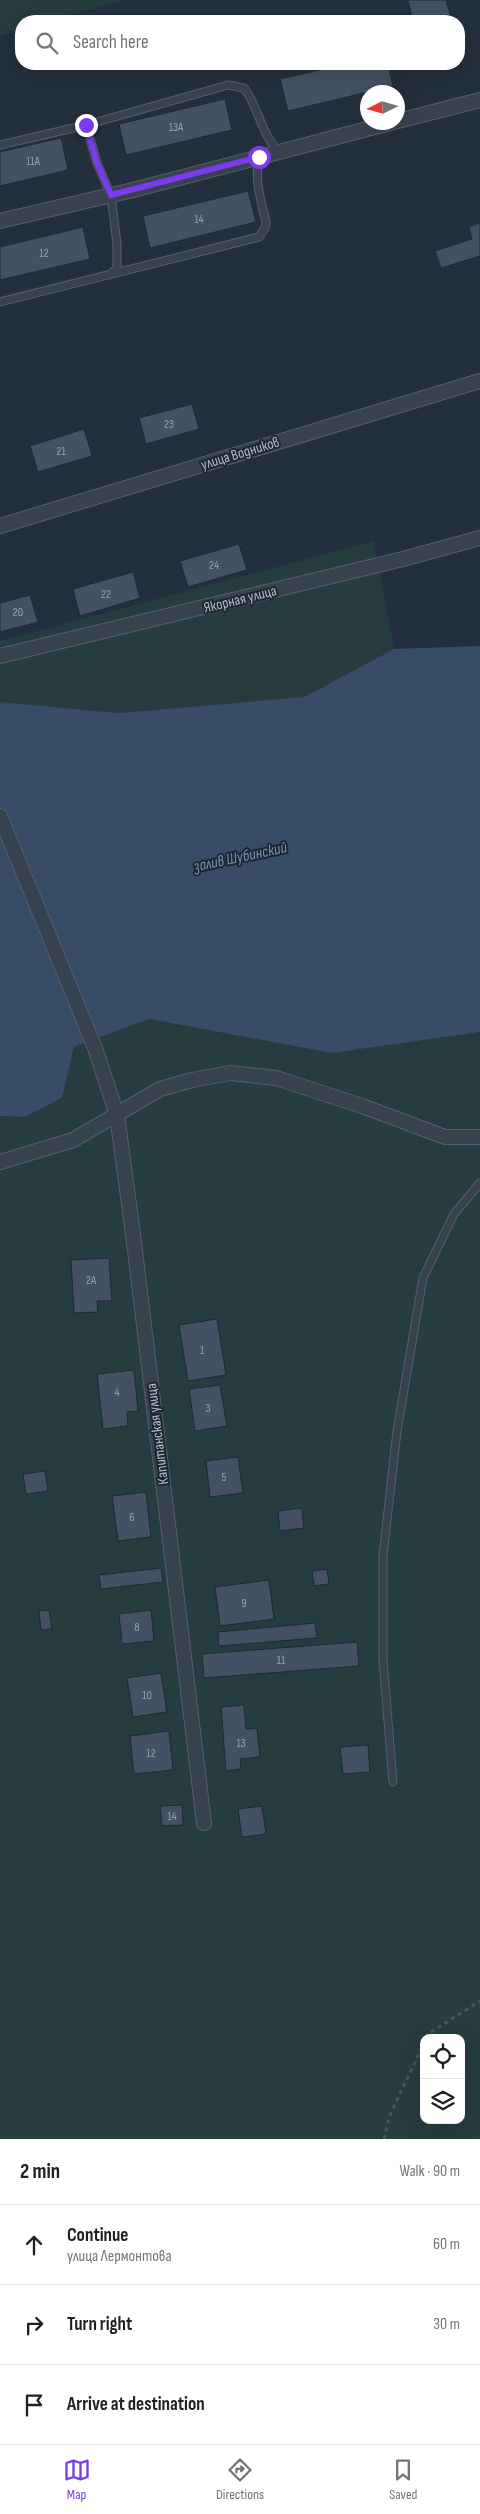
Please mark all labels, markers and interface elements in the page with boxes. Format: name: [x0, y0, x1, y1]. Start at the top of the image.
search box: [15, 15, 465, 70]
icon: search: [33, 29, 61, 57]
text: Search here: [73, 31, 149, 54]
north arrow: [360, 85, 405, 130]
route end: [75, 114, 98, 137]
house number: 13А: [169, 120, 184, 135]
route start: [248, 146, 271, 169]
house number: 11А: [26, 154, 41, 169]
house number: 14: [194, 212, 204, 227]
house number: 12: [39, 246, 49, 261]
house number: 23: [164, 417, 174, 432]
street label: улица Водников: [199, 433, 282, 474]
house number: 21: [56, 444, 66, 459]
house number: 24: [209, 558, 219, 573]
street label: Якорная улица: [202, 581, 279, 618]
house number: 22: [101, 587, 111, 602]
house number: 20: [13, 605, 23, 620]
water label: залив Шубинский: [191, 838, 289, 877]
house number: 2А: [86, 1273, 97, 1288]
house number: 1: [200, 1343, 205, 1358]
street label: Капитанская улица: [142, 1382, 173, 1486]
house number: 4: [114, 1385, 120, 1400]
house number: 3: [205, 1401, 211, 1416]
house number: 5: [222, 1470, 227, 1485]
house number: 6: [129, 1510, 135, 1525]
house number: 9: [241, 1596, 247, 1611]
house number: 8: [134, 1620, 140, 1635]
house number: 11: [277, 1653, 286, 1668]
house number: 10: [142, 1688, 152, 1703]
house number: 13: [236, 1736, 246, 1751]
house number: 12: [146, 1746, 156, 1761]
house number: 14: [167, 1809, 177, 1824]
map controls: [420, 2034, 465, 2124]
button: locate: [420, 2034, 465, 2079]
button: layers: [420, 2079, 465, 2124]
text: 2 min: [20, 2159, 60, 2184]
text: Walk · 90 m: [399, 2162, 460, 2181]
text: Continue: [67, 2224, 128, 2247]
icon: ahead: [20, 2231, 48, 2259]
text: 60 m: [433, 2235, 460, 2254]
text: улица Лермонтова: [67, 2247, 172, 2266]
icon: right: [20, 2311, 48, 2339]
text: Turn right: [67, 2313, 132, 2336]
text: 30 m: [433, 2315, 460, 2334]
icon: arrive: [20, 2391, 48, 2419]
text: Arrive at destination: [67, 2393, 205, 2416]
tab: Map: [63, 2456, 91, 2503]
tab: Directions: [216, 2456, 264, 2503]
tab: Saved: [389, 2456, 417, 2503]

